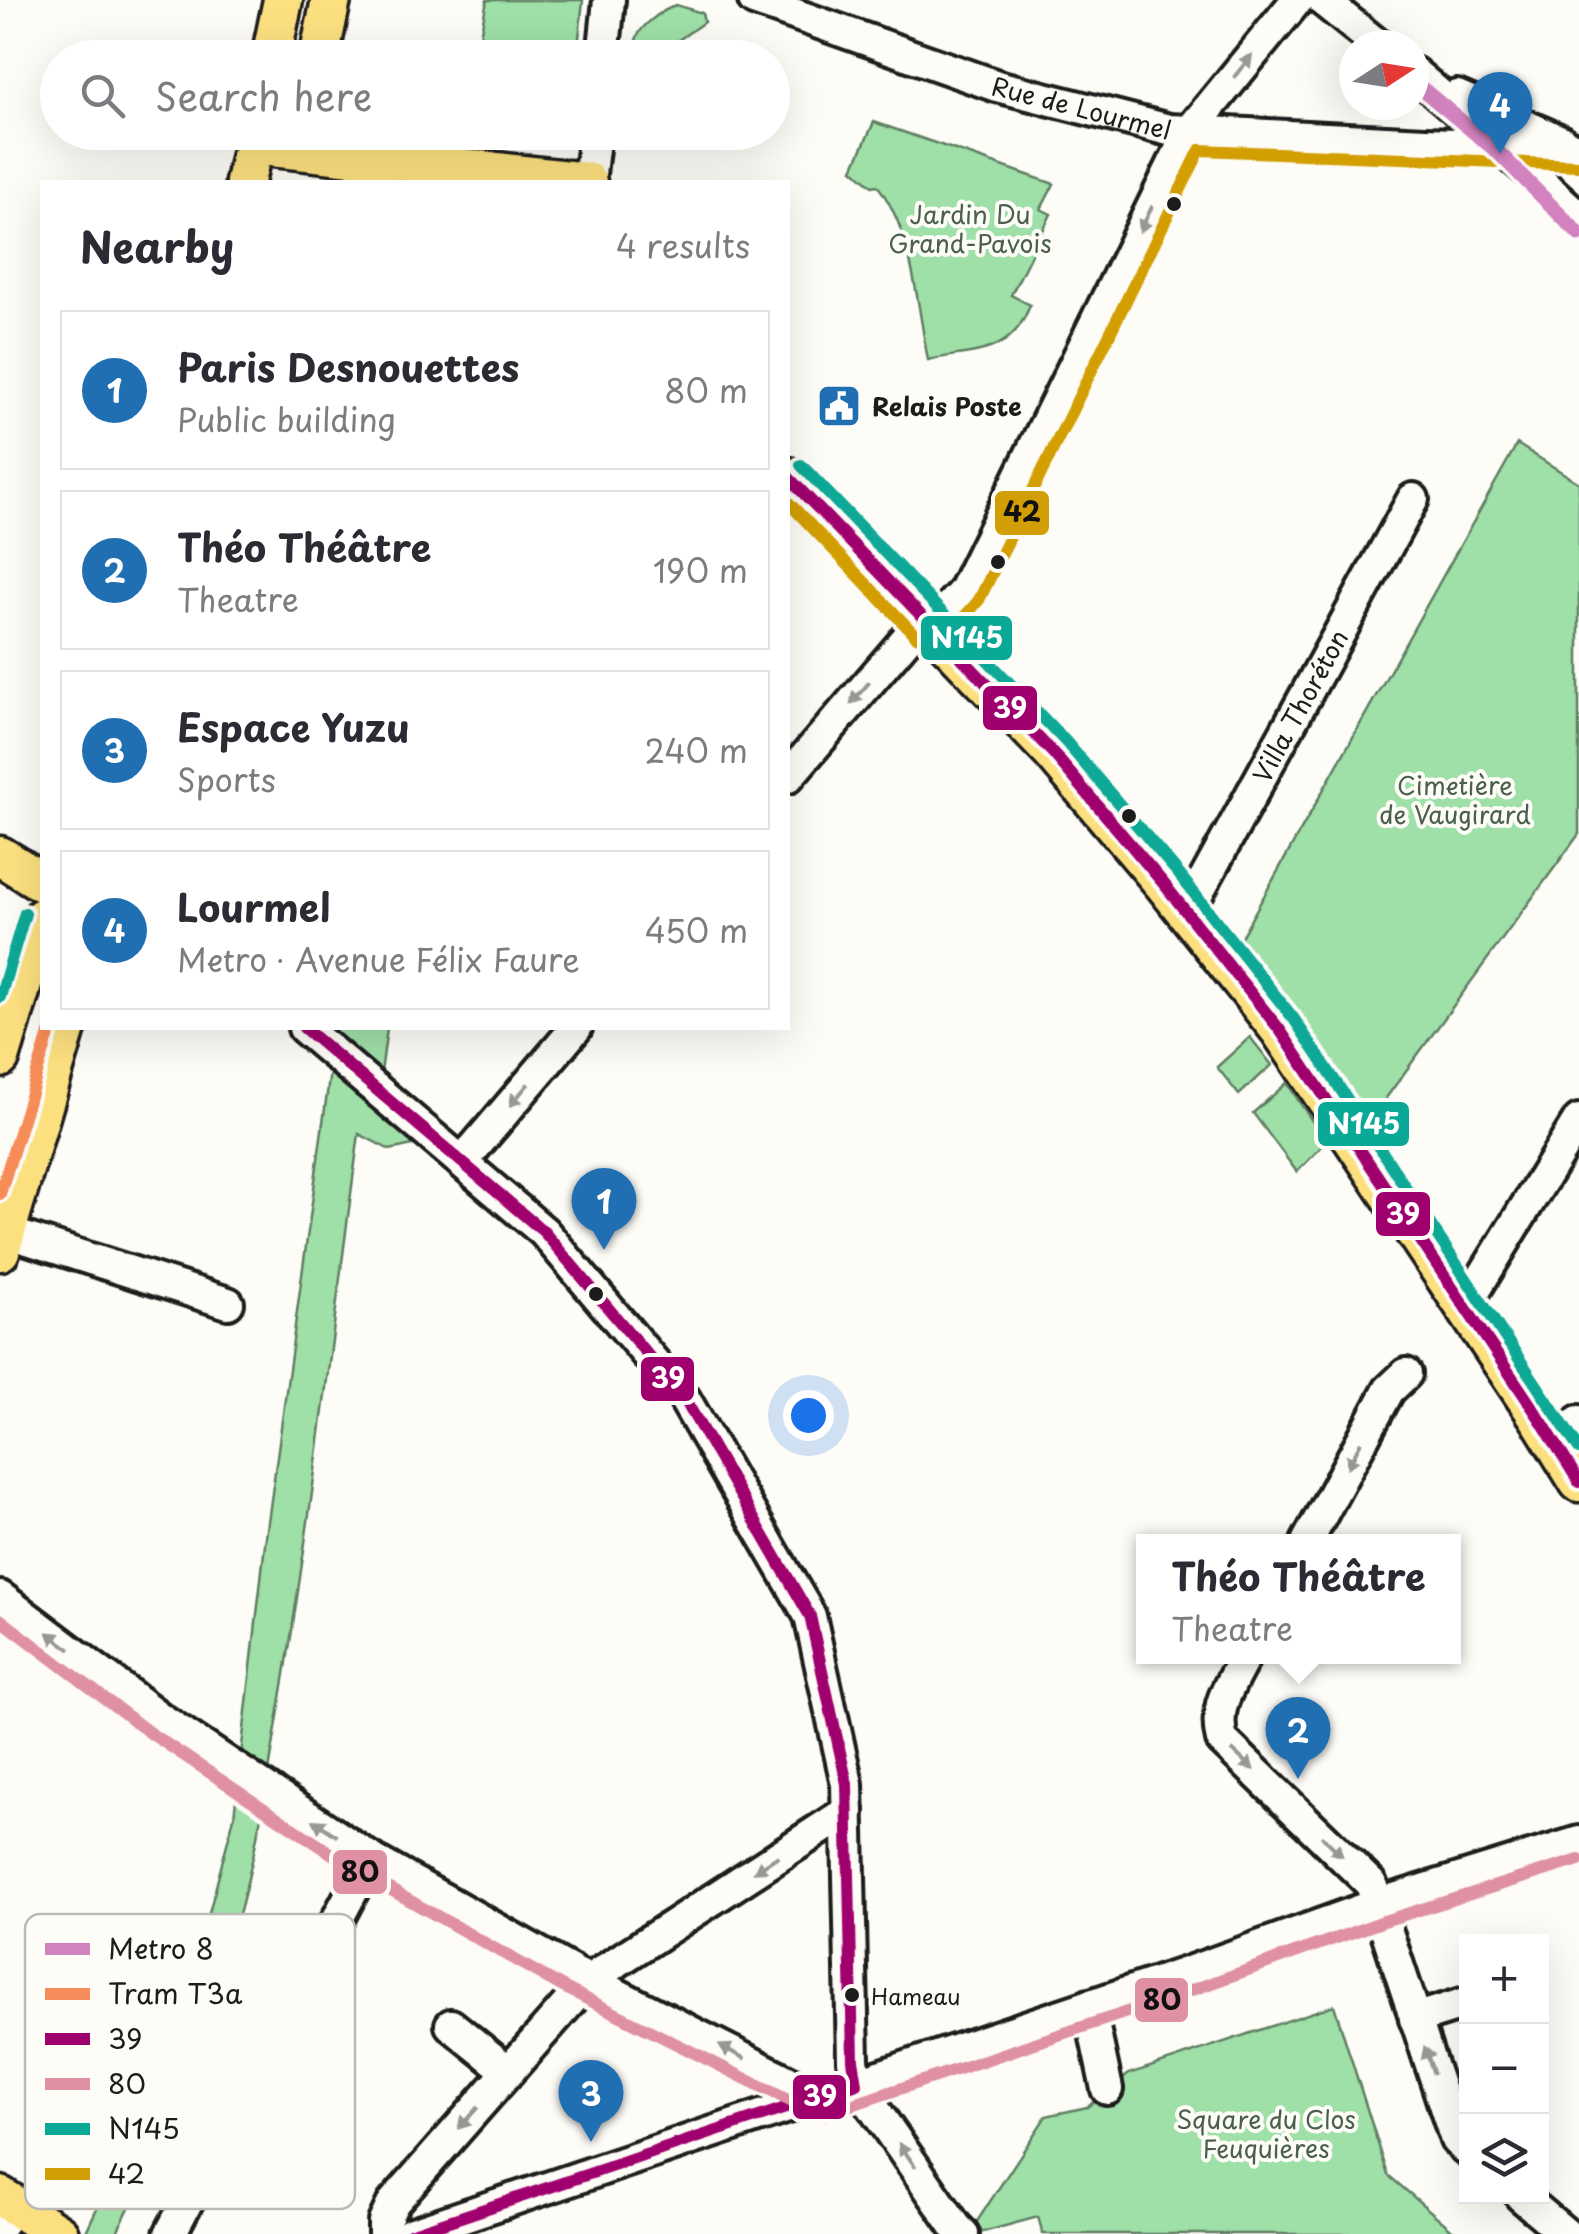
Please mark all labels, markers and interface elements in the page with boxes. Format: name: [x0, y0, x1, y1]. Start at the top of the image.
north arrow: [1339, 30, 1429, 120]
search box: [40, 40, 790, 150]
one-way arrow: [1232, 53, 1253, 78]
street label: Rue de Lourmel: [988, 66, 1175, 149]
text: Search here: [155, 67, 372, 124]
icon: search: [75, 68, 130, 123]
pin: 4: [1468, 72, 1532, 154]
unlabelled marker: [1164, 194, 1184, 214]
park label: Jardin Du Grand-Pavois: [888, 195, 1052, 262]
one-way arrow: [1137, 205, 1154, 234]
text: Nearby: [80, 214, 234, 277]
text: 4 results: [616, 221, 750, 269]
text: Paris Desnouettes: [177, 338, 519, 395]
text: 1: [107, 366, 122, 414]
text: 80 m: [664, 366, 748, 414]
public building icon: Relais Poste: [816, 383, 862, 429]
place label: Relais Poste: [872, 387, 1022, 425]
text: Public building: [177, 395, 396, 443]
line badge: 42: [993, 489, 1051, 537]
text: 42: [1003, 489, 1041, 532]
text: Théo Théâtre: [177, 518, 431, 575]
text: 2: [103, 546, 126, 594]
text: 190 m: [653, 546, 748, 594]
unlabelled marker: [988, 552, 1008, 572]
text: Theatre: [177, 575, 299, 623]
line badge: N145: [919, 614, 1014, 662]
text: N145: [931, 615, 1003, 658]
street label: Villa Thoréton: [1242, 622, 1357, 789]
one-way arrow: [849, 680, 871, 705]
line badge: 39: [981, 684, 1039, 732]
text: 39: [993, 685, 1027, 728]
text: Espace Yuzu: [177, 698, 410, 755]
text: 3: [104, 726, 125, 774]
text: 240 m: [645, 726, 748, 774]
text: Sports: [177, 755, 276, 803]
park label: Cimetière de Vaugirard: [1379, 766, 1531, 833]
unlabelled marker: [1119, 806, 1139, 826]
text: Lourmel: [177, 878, 330, 935]
text: 4: [104, 906, 125, 954]
text: 450 m: [645, 906, 748, 954]
text: Metro · Avenue Félix Faure: [177, 935, 580, 983]
one-way arrow: [508, 1082, 530, 1107]
line badge: N145: [1316, 1100, 1411, 1148]
text: N145: [1328, 1101, 1400, 1144]
pin: 1: [572, 1168, 636, 1250]
line badge: 39: [1374, 1190, 1432, 1238]
text: 39: [1386, 1191, 1420, 1234]
unlabelled marker: [586, 1284, 606, 1304]
line badge: 39: [639, 1355, 696, 1403]
text: 39: [651, 1355, 685, 1398]
your location: [783, 1390, 834, 1441]
one-way arrow: [1346, 1441, 1363, 1470]
popup: [1136, 1534, 1461, 1664]
text: Théo Théâtre: [1171, 1547, 1426, 1604]
text: Theatre: [1171, 1604, 1293, 1652]
one-way arrow: [46, 1632, 72, 1652]
pin: 2: [1266, 1696, 1330, 1779]
one-way arrow: [1231, 1748, 1255, 1771]
one-way arrow: [312, 1819, 339, 1838]
one-way arrow: [1320, 1834, 1344, 1858]
line badge: 80: [331, 1848, 389, 1896]
text: 80: [341, 1849, 379, 1892]
one-way arrow: [753, 1855, 780, 1873]
legend: [25, 1914, 355, 2209]
text: Metro 8: [108, 1926, 214, 1969]
map controls: [1459, 1934, 1549, 2204]
button: +: [1459, 1934, 1549, 2024]
text: Tram T3a: [108, 1971, 243, 2014]
line badge: 80: [1133, 1976, 1190, 2024]
text: 80: [1143, 1977, 1181, 2020]
place label: Hameau: [871, 1979, 960, 2012]
marker: Hameau: [842, 1985, 862, 2005]
text: 39: [108, 2016, 142, 2059]
button: −: [1459, 2024, 1549, 2114]
one-way arrow: [718, 2044, 747, 2061]
one-way arrow: [1421, 2045, 1436, 2075]
pin: 3: [558, 2060, 624, 2142]
text: 80: [108, 2061, 146, 2104]
line badge: 39: [791, 2073, 848, 2121]
text: 39: [803, 2073, 837, 2116]
park label: Square du Clos Feuquières: [1176, 2100, 1356, 2167]
one-way arrow: [458, 2105, 480, 2130]
text: N145: [108, 2106, 180, 2149]
button: layers: [1459, 2114, 1549, 2204]
one-way arrow: [897, 2142, 917, 2169]
text: 42: [108, 2151, 145, 2194]

